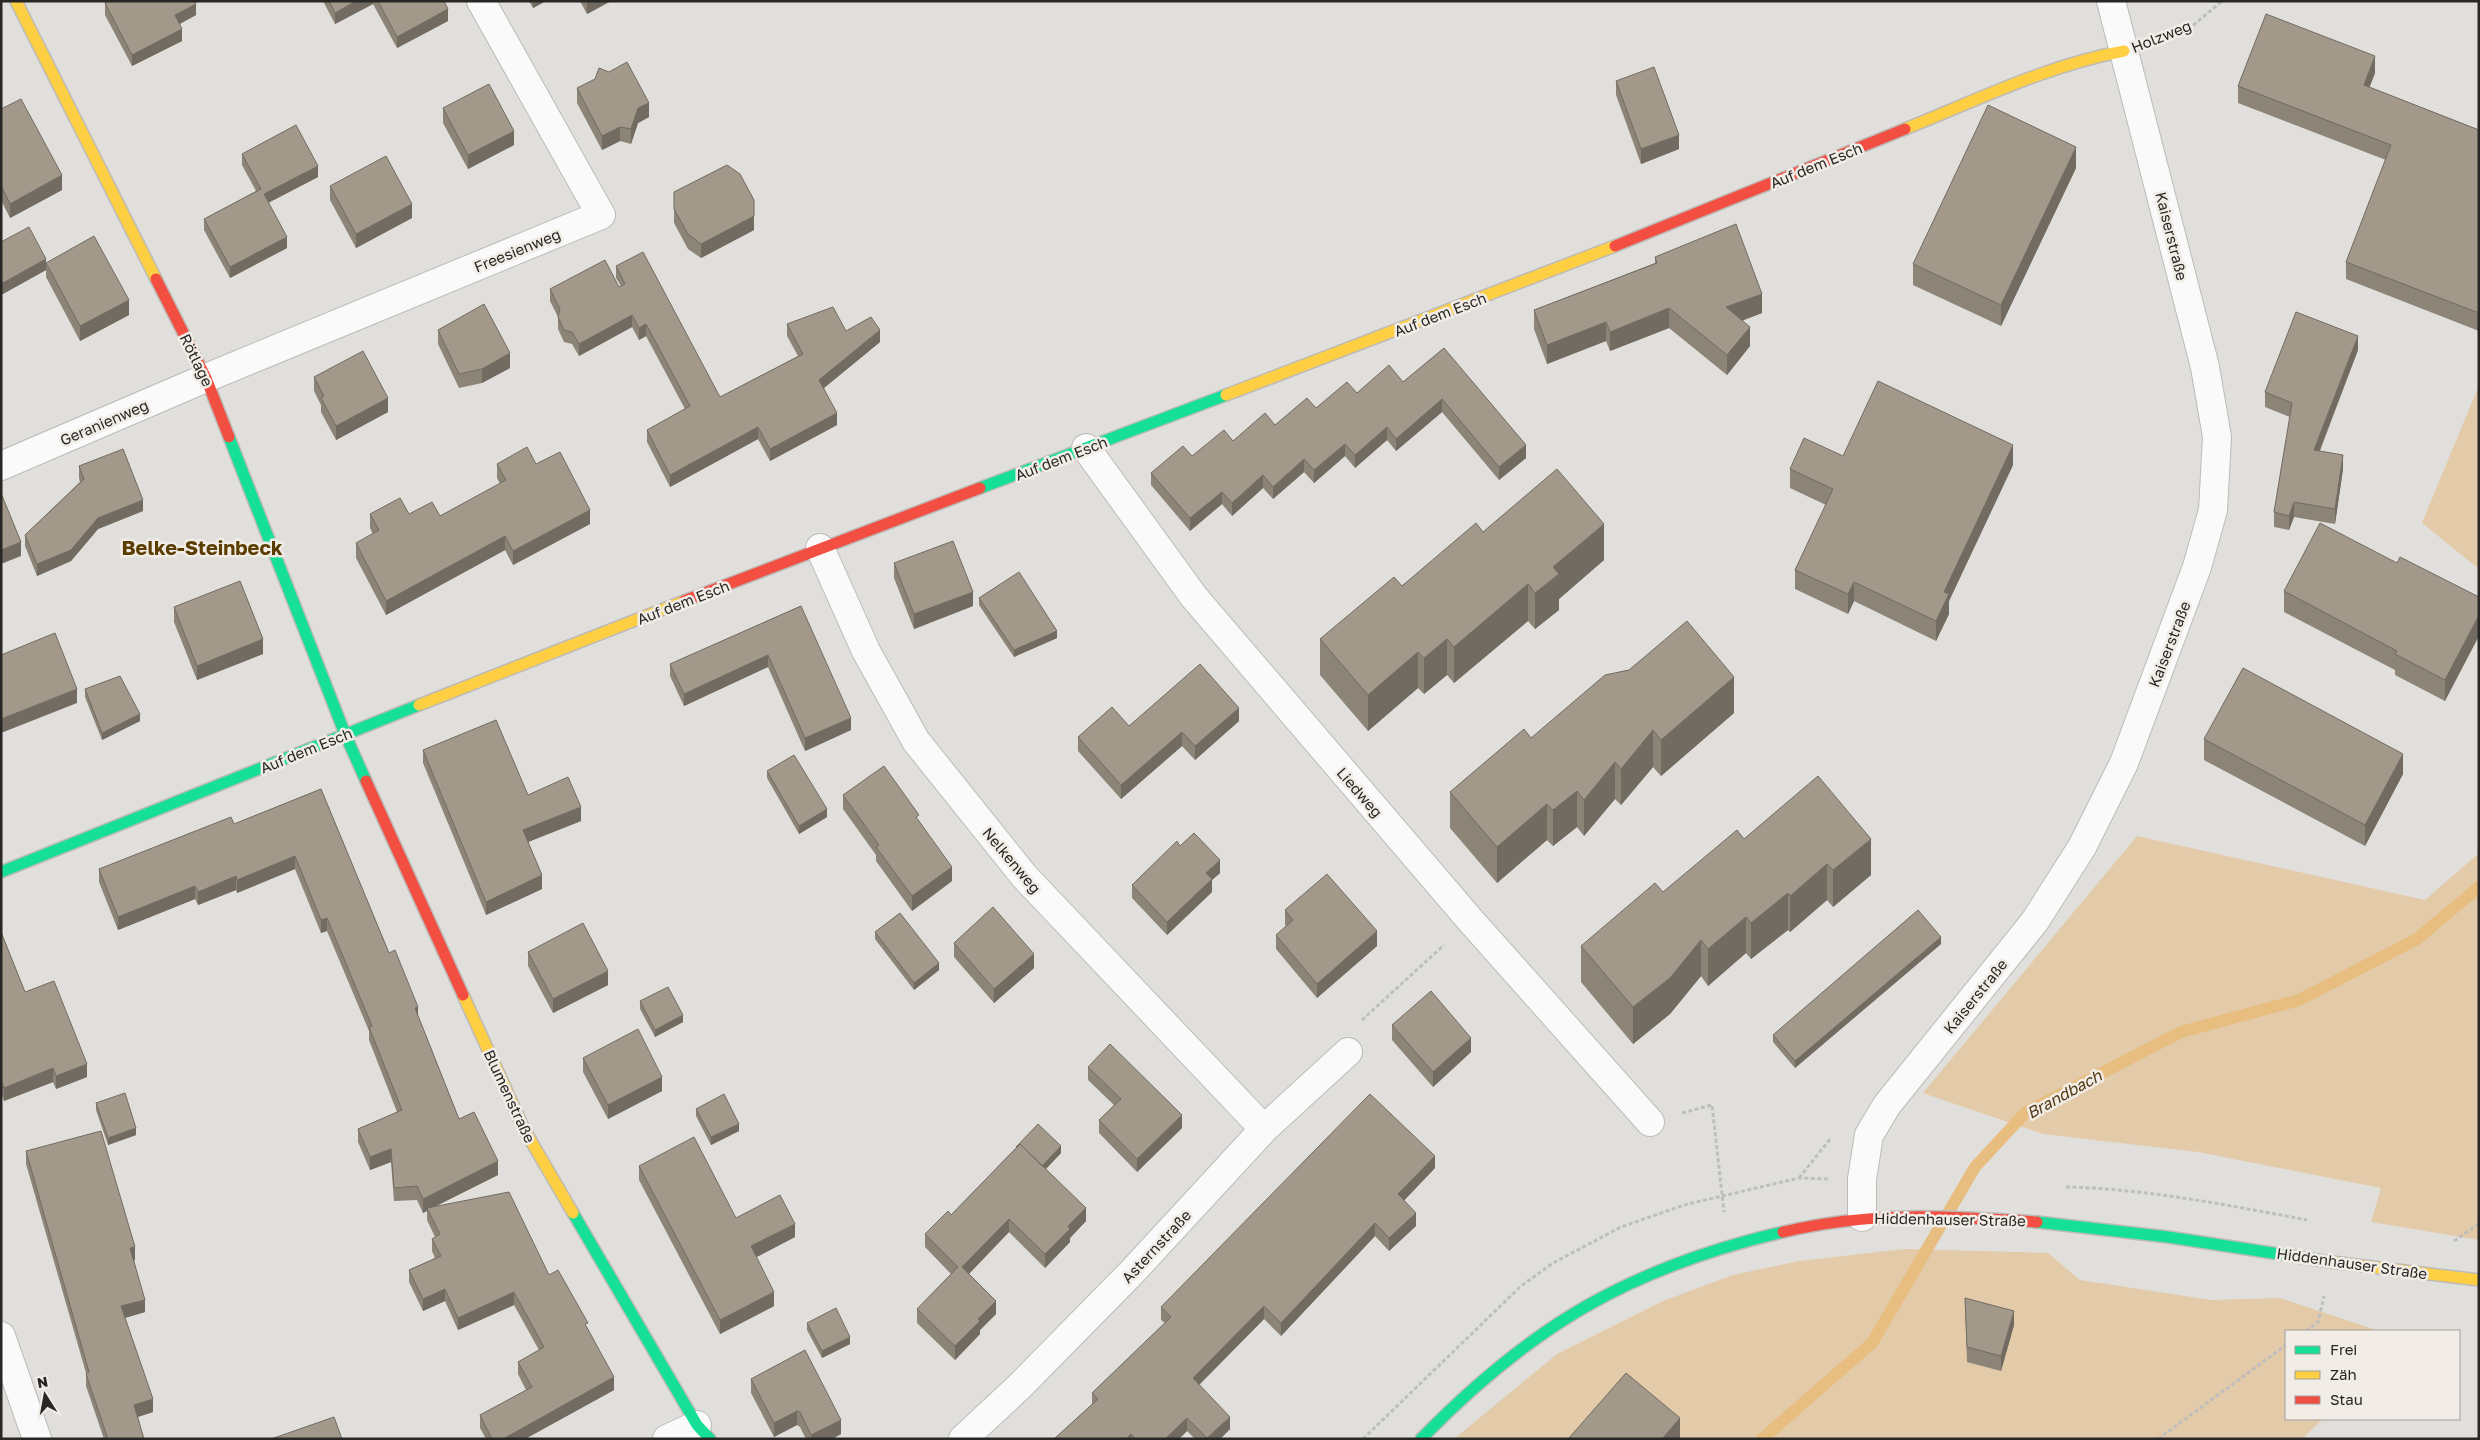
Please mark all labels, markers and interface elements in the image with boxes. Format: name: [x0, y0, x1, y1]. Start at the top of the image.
street label: Holzweg: [2128, 16, 2194, 56]
street label: Auf dem Esch: [1767, 138, 1865, 192]
street label: Kaiserstraße: [2152, 190, 2192, 282]
street label: Freesienweg: [471, 224, 563, 276]
street label: Auf dem Esch: [1391, 288, 1489, 340]
street label: Rötlage: [177, 331, 218, 389]
street label: Geranienweg: [57, 395, 151, 449]
street label: Auf dem Esch: [1012, 432, 1110, 484]
district label: Belke-Steinbeck: [122, 535, 283, 559]
street label: Auf dem Esch: [634, 576, 732, 628]
street label: Kaiserstraße: [2144, 598, 2194, 690]
street label: Auf dem Esch: [257, 723, 355, 777]
street label: Liedweg: [1333, 763, 1387, 821]
street label: Nelkenweg: [979, 823, 1045, 897]
street label: Kaiserstraße: [1939, 955, 2011, 1037]
street label: Blumenstraße: [481, 1047, 540, 1146]
water label: Brandbach: [2023, 1065, 2106, 1123]
street label: Asternstraße: [1118, 1206, 1195, 1286]
street label: Hiddenhauser Straße: [1874, 1209, 2026, 1229]
street label: Hiddenhauser Straße: [2276, 1244, 2429, 1283]
legend: [2285, 1330, 2460, 1420]
text: Frei: [2330, 1340, 2357, 1358]
text: Zäh: [2330, 1365, 2357, 1383]
north arrow: [20, 1370, 70, 1420]
text: N: [36, 1372, 49, 1391]
text: Stau: [2330, 1390, 2363, 1408]

